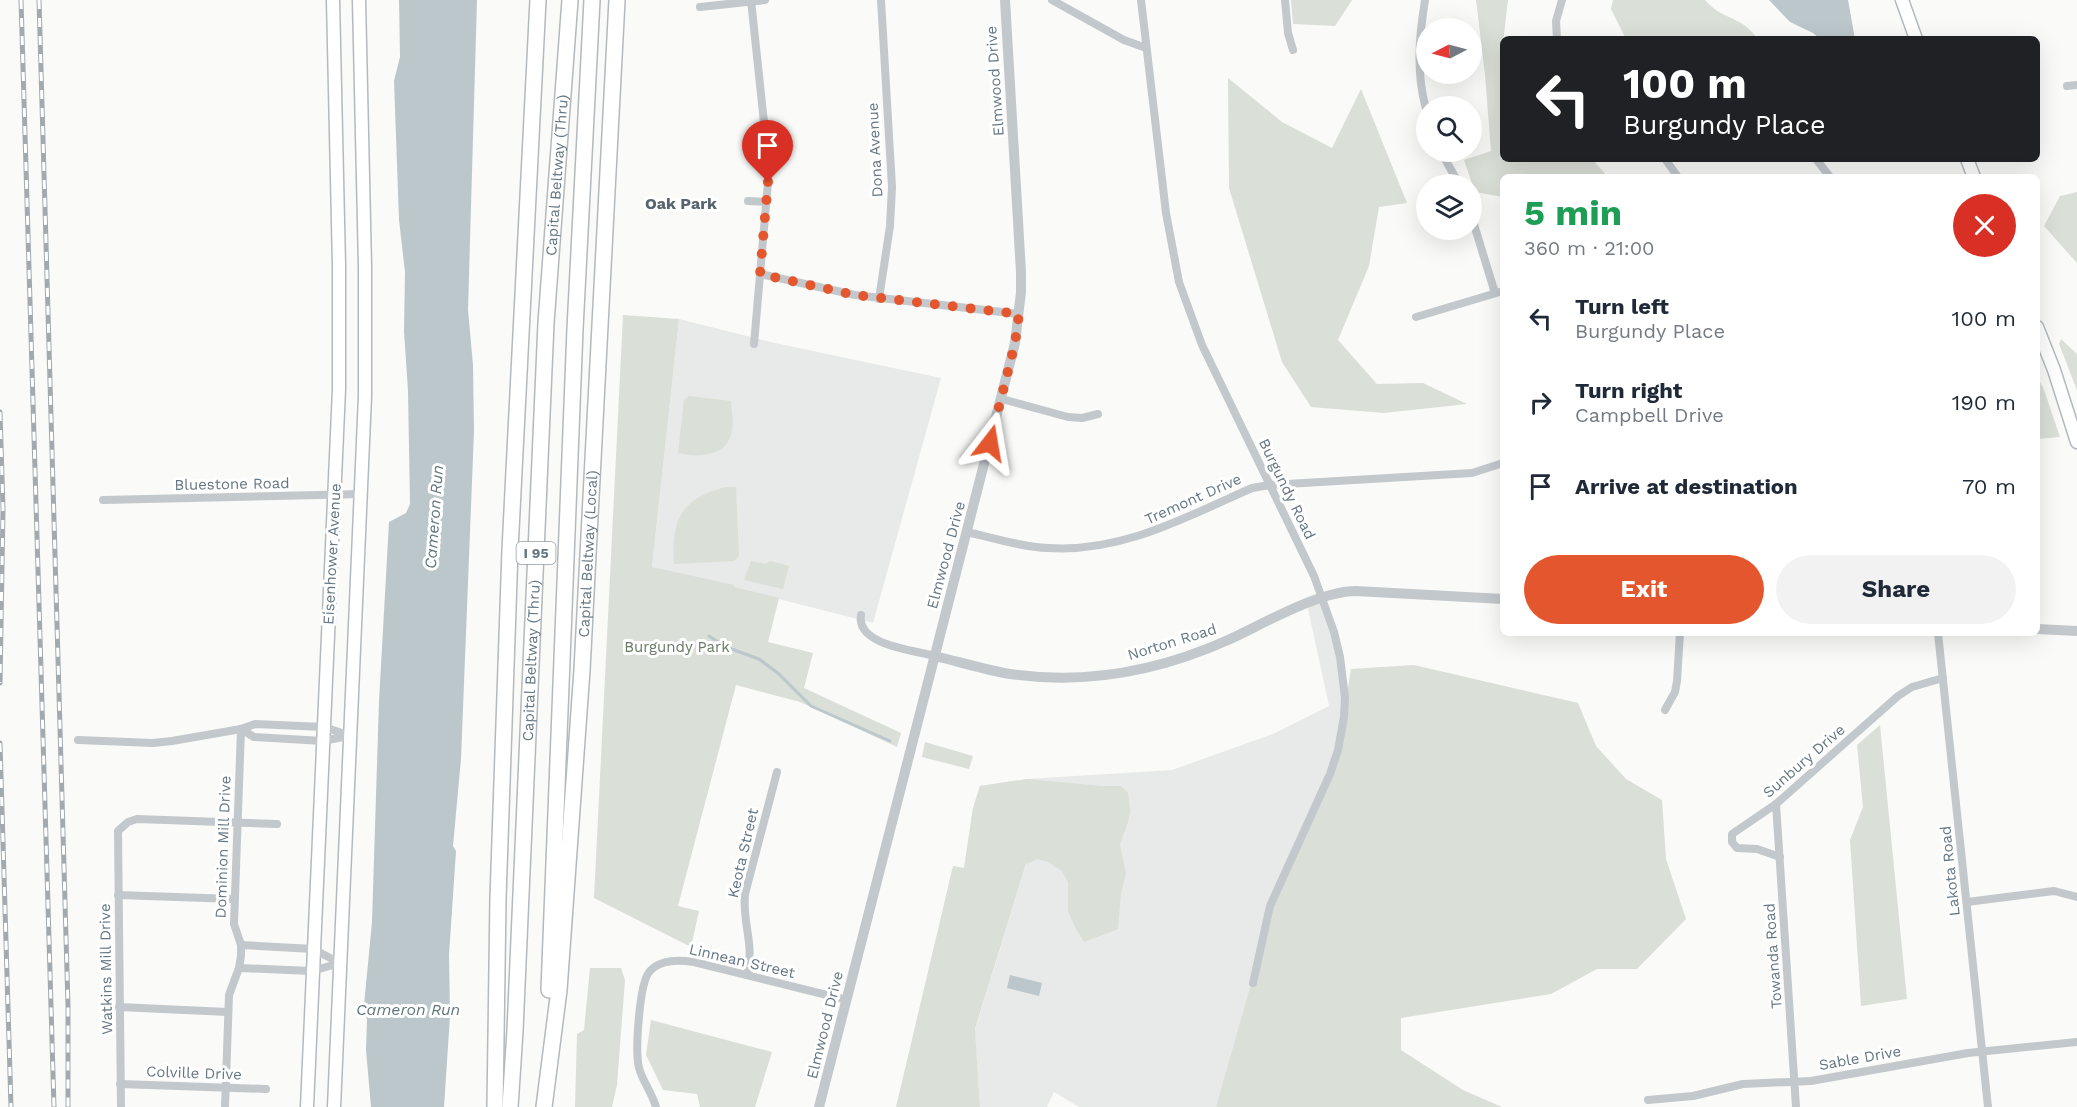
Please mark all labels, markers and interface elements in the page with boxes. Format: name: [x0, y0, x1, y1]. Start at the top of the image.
north arrow: [1416, 18, 1482, 84]
map controls: [1416, 18, 1482, 240]
street label: Elmwood Drive: [982, 25, 1008, 137]
text: 100 m: [1623, 59, 1747, 108]
icon: left: [1524, 60, 1602, 138]
street label: Capital Beltway (Thru): [542, 94, 572, 257]
button: search: [1416, 96, 1482, 162]
street label: Dona Avenue: [864, 102, 886, 198]
text: Burgundy Place: [1623, 109, 1825, 141]
pin: [742, 120, 793, 182]
icon: arrive: [751, 129, 784, 162]
button: layers: [1416, 174, 1482, 240]
text: 5 min: [1524, 192, 1622, 234]
district label: Oak Park: [645, 194, 717, 213]
button: close: [1953, 194, 2016, 257]
text: 360 m · 21:00: [1524, 236, 1655, 260]
text: Turn left: [1575, 294, 1669, 319]
icon: left: [1524, 302, 1557, 335]
text: 100 m: [1952, 306, 2016, 331]
text: Burgundy Place: [1575, 319, 1725, 343]
text: Turn right: [1575, 378, 1682, 403]
icon: right: [1524, 386, 1557, 419]
text: 190 m: [1952, 390, 2016, 415]
text: Campbell Drive: [1575, 403, 1724, 427]
position arrow: [958, 411, 1022, 475]
street label: Burgundy Road: [1255, 436, 1319, 542]
water label: Cameron Run: [421, 464, 447, 570]
street label: Capital Beltway (Local): [575, 470, 601, 638]
street label: Tremont Drive: [1142, 470, 1244, 528]
icon: arrive: [1524, 470, 1557, 503]
street label: Bluestone Road: [174, 474, 290, 494]
text: Arrive at destination: [1575, 474, 1798, 499]
text: 70 m: [1962, 474, 2016, 499]
street label: Eisenhower Avenue: [319, 483, 345, 625]
street label: Elmwood Drive: [923, 499, 969, 611]
road number: I 95: [516, 542, 556, 564]
button: Exit: [1524, 555, 1764, 624]
button: Share: [1776, 555, 2016, 624]
street label: Capital Beltway (Thru): [519, 579, 544, 742]
street label: Norton Road: [1125, 620, 1219, 664]
park label: Burgundy Park: [624, 638, 730, 656]
street label: Sunbury Drive: [1759, 721, 1849, 801]
street label: Dominion Mill Drive: [212, 775, 234, 919]
street label: Keota Street: [724, 806, 762, 900]
street label: Lakota Road: [1936, 825, 1964, 917]
street label: Watkins Mill Drive: [96, 903, 116, 1035]
street label: Towanda Road: [1760, 903, 1786, 1009]
street label: Linnean Street: [687, 940, 797, 982]
street label: Elmwood Drive: [803, 969, 847, 1081]
water label: Cameron Run: [356, 1000, 460, 1019]
street label: Sable Drive: [1818, 1042, 1902, 1074]
street label: Colville Drive: [146, 1062, 242, 1084]

